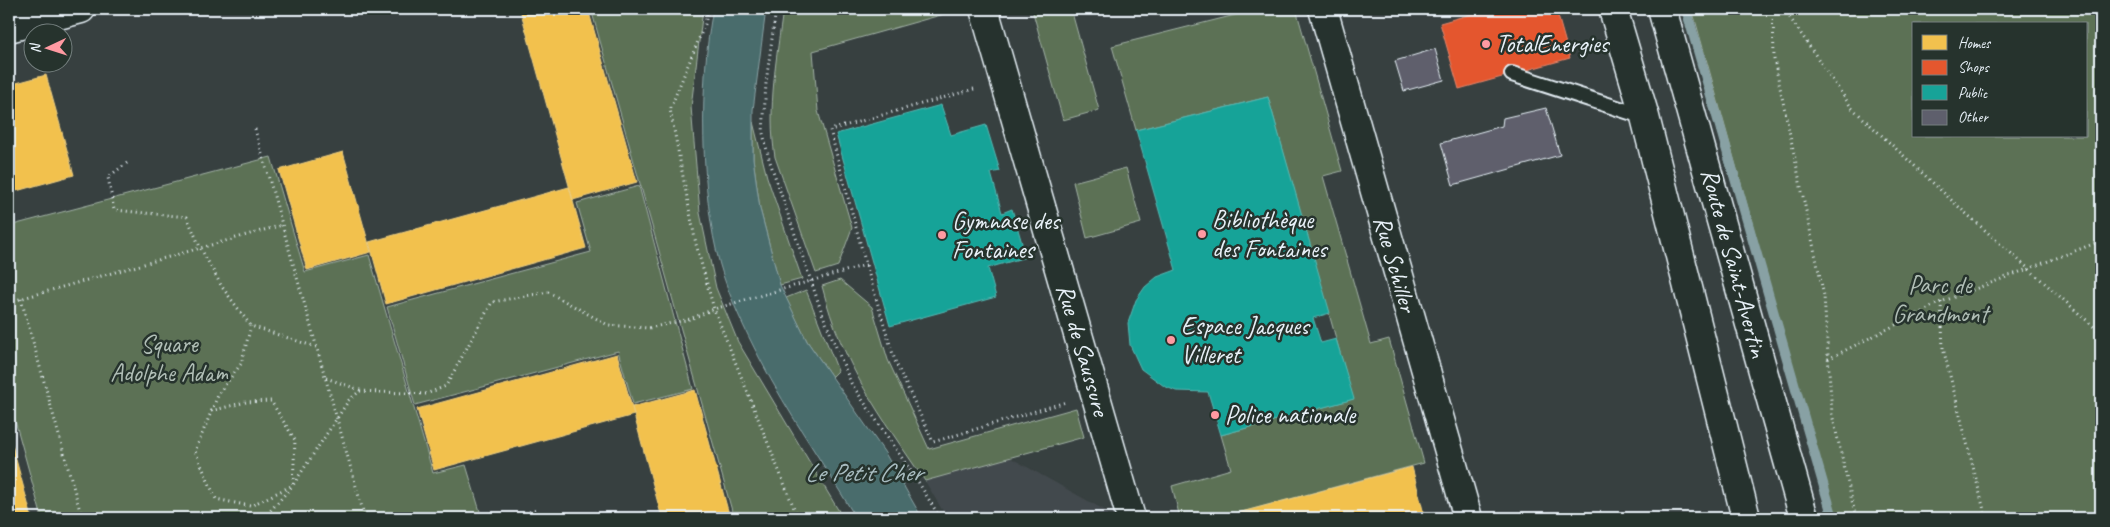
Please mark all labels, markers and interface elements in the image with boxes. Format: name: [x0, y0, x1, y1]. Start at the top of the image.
north arrow: [22, 22, 72, 72]
legend: [1912, 22, 2088, 138]
place label: TotalEnergies: [1496, 28, 1611, 60]
text: Homes: [1958, 34, 1992, 53]
marker: TotalEnergies: [1480, 38, 1492, 50]
text: N: [27, 42, 44, 54]
text: Shops: [1958, 58, 1991, 77]
text: Public: [1958, 84, 1988, 103]
text: Other: [1958, 108, 1989, 127]
street label: Route de Saint-Avertin: [1693, 165, 1775, 362]
place label: Bibliothèque des Fontaines: [1212, 204, 1329, 265]
place label: Gymnase des Fontaines: [952, 205, 1062, 266]
street label: Rue Schiller: [1366, 212, 1425, 318]
marker: Bibliothèque des Fontaines: [1196, 228, 1208, 240]
marker: Gymnase des Fontaines: [936, 229, 948, 241]
park label: Parc de Grandmont: [1892, 269, 1991, 330]
street label: Rue de Saussure: [1049, 280, 1118, 421]
place label: Espace Jacques Villeret: [1181, 310, 1311, 371]
park label: Square Adolphe Adam: [110, 328, 229, 389]
marker: Espace Jacques Villeret: [1165, 334, 1177, 346]
place label: Police nationale: [1225, 399, 1357, 431]
marker: Police nationale: [1209, 409, 1221, 421]
water label: Le Petit Cher: [805, 456, 926, 489]

